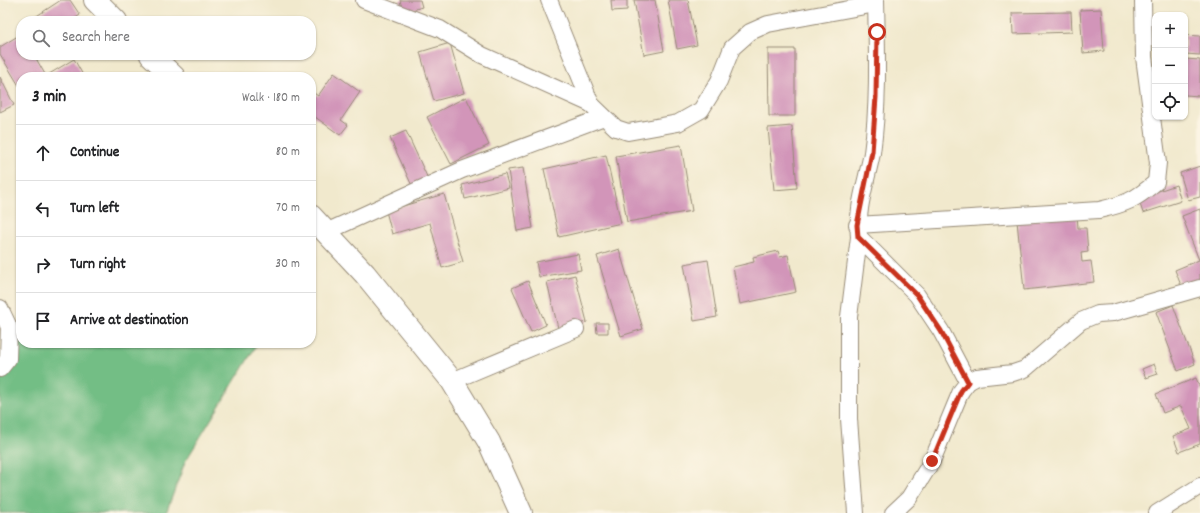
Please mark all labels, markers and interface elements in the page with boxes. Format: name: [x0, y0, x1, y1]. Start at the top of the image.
map controls: [1152, 12, 1188, 120]
button: +: [1152, 12, 1188, 48]
search box: [16, 16, 316, 60]
route start: [868, 23, 886, 41]
icon: search: [30, 27, 52, 49]
text: Search here: [62, 27, 130, 49]
button: −: [1152, 48, 1188, 84]
button: locate: [1152, 84, 1188, 120]
text: 3 min: [32, 86, 66, 110]
text: Walk · 180 m: [242, 89, 300, 108]
icon: ahead: [32, 142, 54, 164]
text: Continue: [70, 142, 119, 164]
text: 80 m: [276, 143, 300, 162]
icon: left: [32, 198, 54, 220]
text: Turn left: [70, 198, 119, 220]
text: 70 m: [276, 199, 300, 218]
icon: right: [32, 254, 54, 276]
text: Turn right: [70, 254, 126, 276]
text: 30 m: [275, 255, 300, 274]
icon: arrive: [32, 310, 54, 332]
text: Arrive at destination: [70, 310, 188, 332]
route end: [923, 452, 941, 470]

